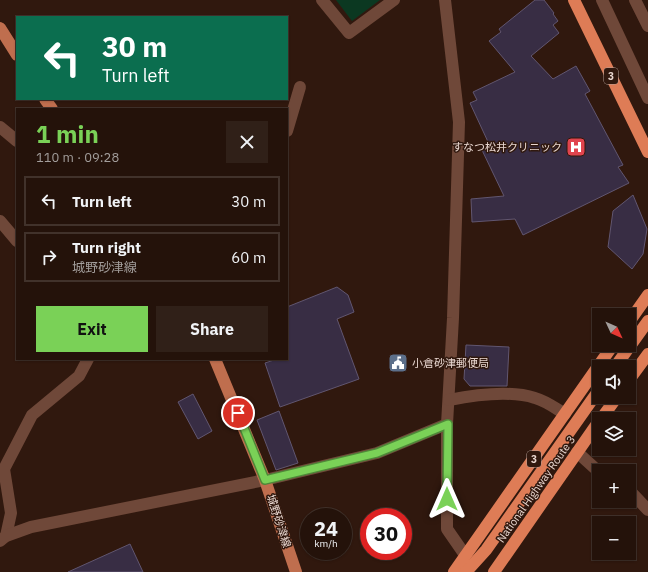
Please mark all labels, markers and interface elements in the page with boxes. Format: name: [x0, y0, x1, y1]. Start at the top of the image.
text: 30 m: [102, 28, 167, 65]
icon: left: [36, 32, 88, 84]
text: Turn left: [102, 64, 170, 87]
road number: 3: [604, 68, 618, 84]
text: 1 min: [36, 118, 99, 150]
button: close: [226, 121, 268, 163]
hospital icon: すなつ松井クリニック: [565, 136, 587, 158]
place label: すなつ松井クリニック: [452, 140, 562, 154]
text: 110 m · 09:28: [36, 149, 119, 166]
icon: left: [38, 190, 60, 212]
text: Turn left: [72, 192, 132, 211]
text: 30 m: [231, 192, 266, 211]
text: Turn right: [72, 238, 141, 257]
icon: right: [38, 246, 60, 268]
text: 60 m: [231, 248, 266, 267]
text: 城野砂津線: [72, 259, 137, 276]
button: Exit: [36, 306, 148, 352]
button: Share: [156, 306, 268, 352]
north arrow: [592, 308, 636, 352]
map controls: [592, 308, 636, 560]
public building icon: 小倉砂津郵便局: [387, 352, 409, 374]
place label: 小倉砂津郵便局: [412, 356, 489, 370]
button: sound: [592, 360, 636, 404]
pin: [221, 396, 255, 430]
icon: arrive: [227, 402, 249, 424]
button: layers: [592, 412, 636, 456]
street label: National Highway Route 3: [494, 433, 578, 545]
road number: 3: [527, 451, 541, 467]
button: +: [592, 464, 636, 508]
position arrow: [426, 478, 468, 520]
street label: 城野砂津線: [264, 493, 294, 549]
speed limit sign: 30: [360, 508, 412, 560]
text: 24: [314, 515, 338, 542]
button: −: [592, 516, 636, 560]
text: km/h: [314, 537, 338, 550]

